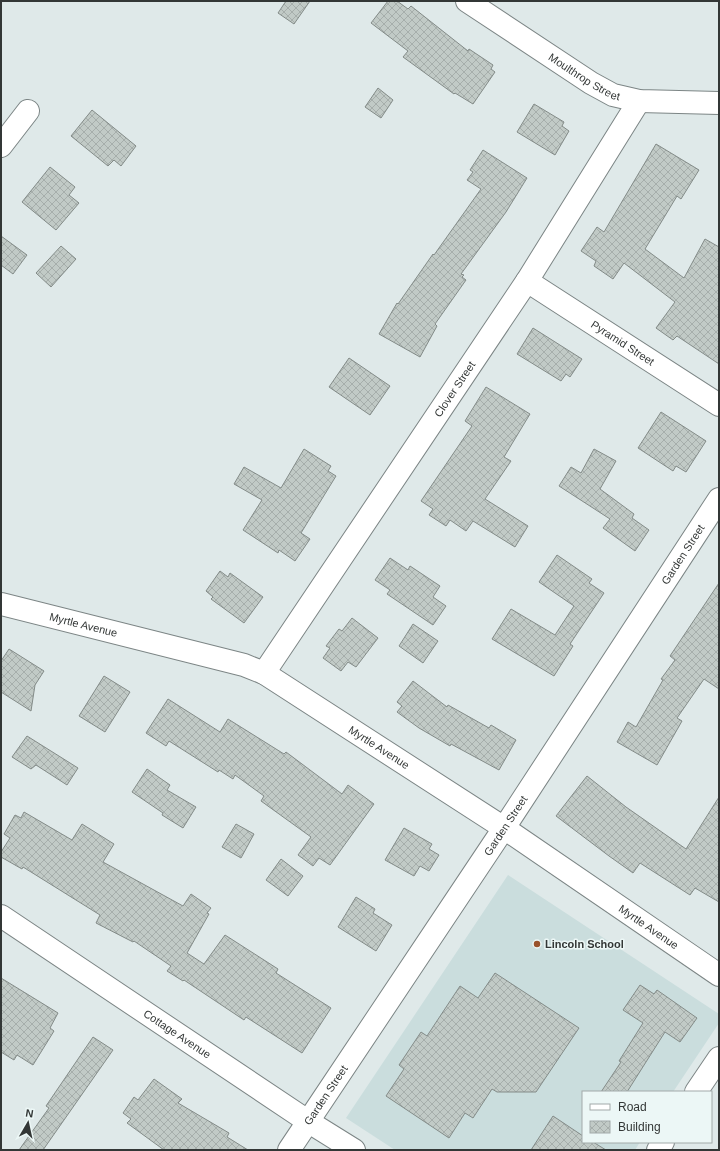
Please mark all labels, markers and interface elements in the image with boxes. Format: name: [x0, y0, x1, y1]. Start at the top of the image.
street label: Moulthrop Street: [547, 51, 621, 102]
street label: Pyramid Street: [589, 318, 657, 368]
street label: Clover Street: [432, 359, 477, 419]
street label: Garden Street: [659, 522, 707, 587]
street label: Myrtle Avenue: [48, 610, 119, 639]
street label: Myrtle Avenue: [347, 723, 411, 771]
street label: Garden Street: [481, 793, 529, 858]
street label: Myrtle Avenue: [617, 902, 681, 951]
place label: Lincoln School: [545, 938, 624, 950]
marker: Lincoln School: [532, 939, 542, 949]
street label: Cottage Avenue: [141, 1007, 213, 1061]
street label: Garden Street: [301, 1063, 350, 1127]
legend: [582, 1091, 712, 1143]
text: Road: [618, 1100, 647, 1114]
north arrow: [8, 1103, 48, 1143]
text: N: [25, 1107, 34, 1120]
text: Building: [618, 1120, 661, 1134]

